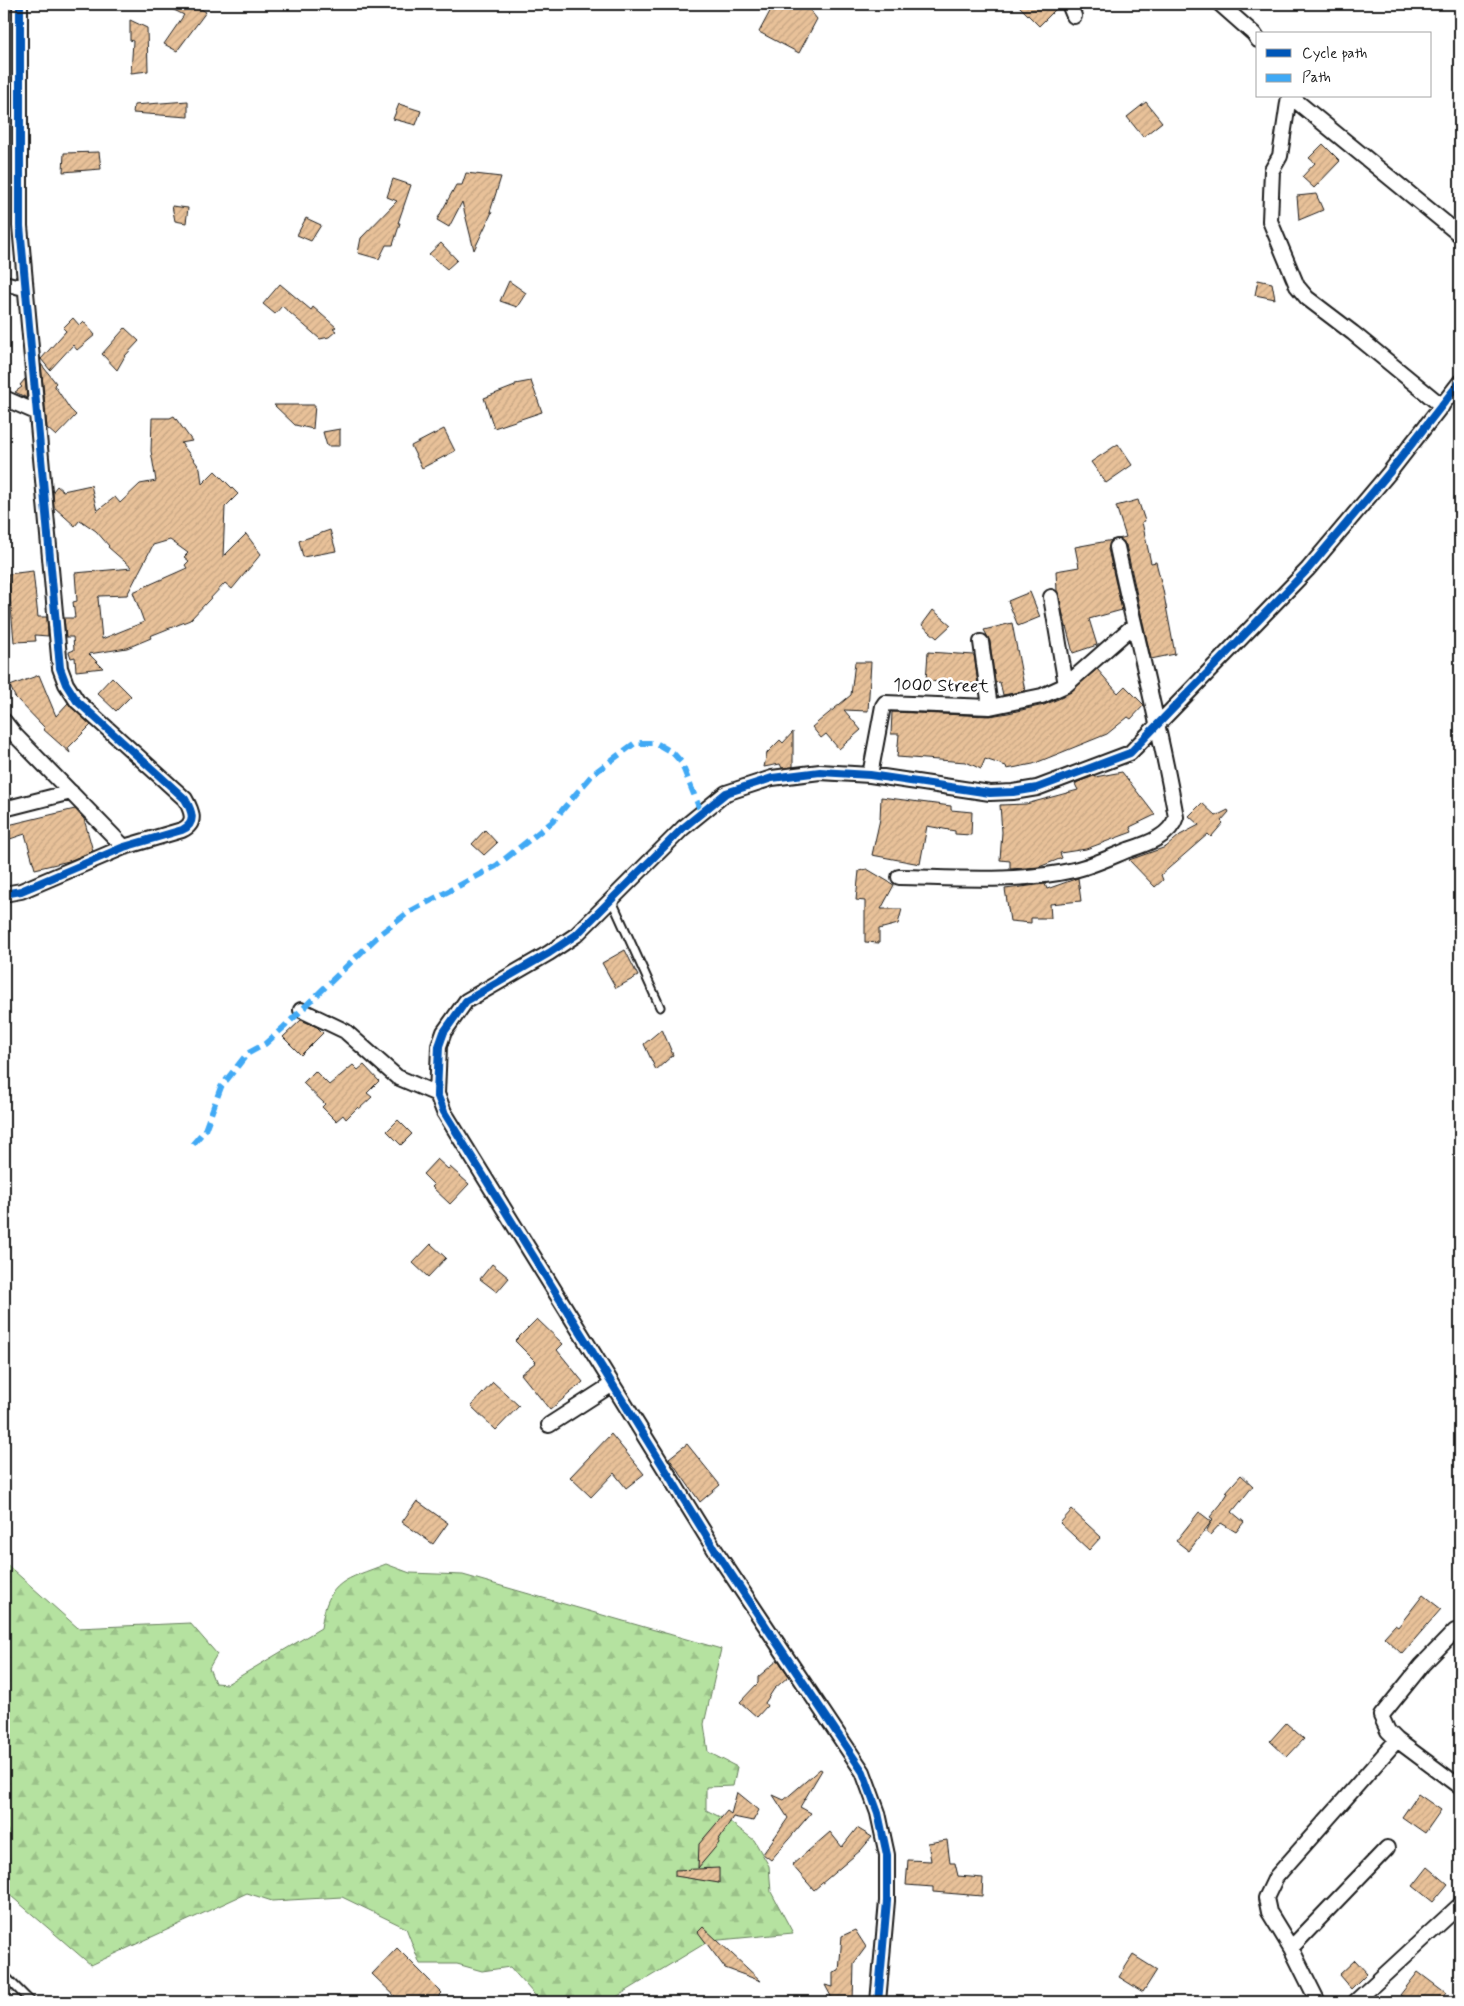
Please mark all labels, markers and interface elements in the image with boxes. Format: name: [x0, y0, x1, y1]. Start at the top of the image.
legend: [1256, 32, 1432, 98]
text: Cycle path: [1302, 44, 1367, 64]
text: Path: [1302, 68, 1331, 88]
street label: 1000 Street: [893, 673, 989, 699]

